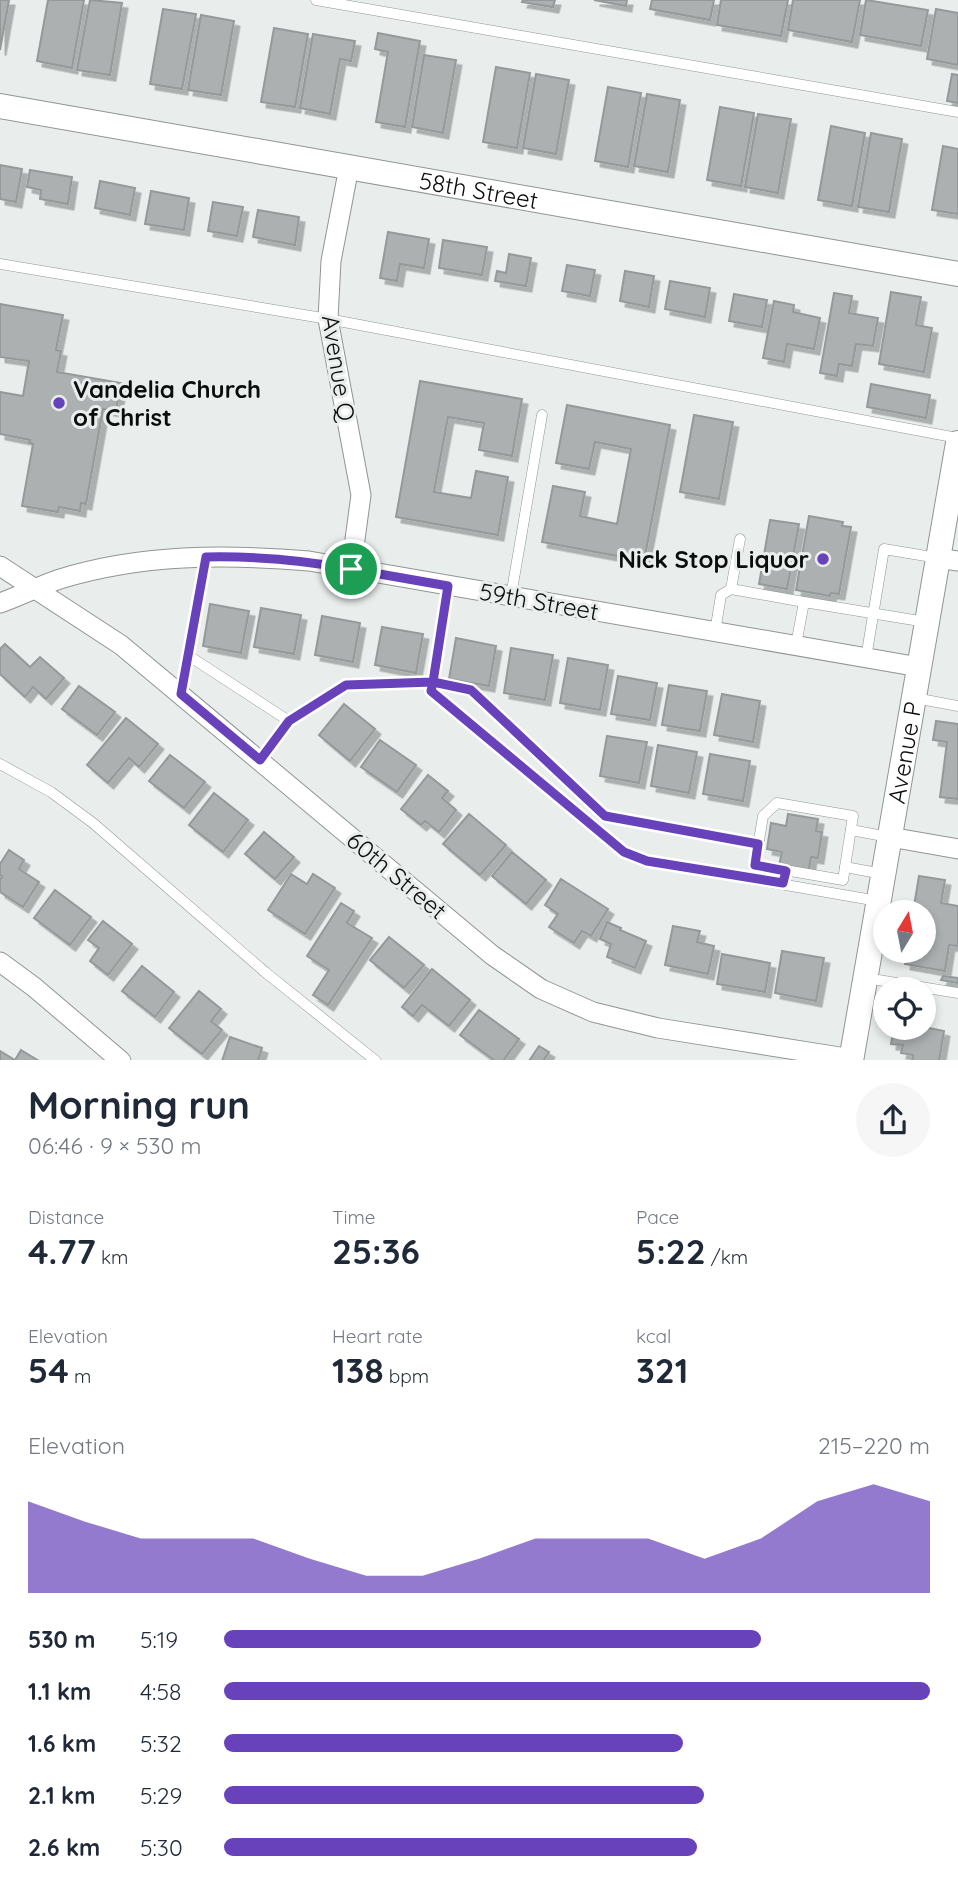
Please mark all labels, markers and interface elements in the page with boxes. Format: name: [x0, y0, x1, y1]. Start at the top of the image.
street label: 58th Street: [417, 165, 540, 215]
street label: Avenue Q: [316, 313, 362, 425]
place label: Vandelia Church of Christ: [73, 374, 261, 432]
marker: Vandelia Church of Christ: [51, 395, 67, 411]
pin: [321, 539, 381, 599]
place label: Nick Stop Liquor: [618, 544, 809, 574]
icon: arrive: [332, 550, 370, 588]
marker: Nick Stop Liquor: [815, 551, 831, 567]
street label: 59th Street: [477, 576, 601, 626]
street label: Avenue P: [881, 699, 928, 806]
street label: 60th Street: [341, 825, 453, 925]
north arrow: [873, 900, 936, 962]
map controls: [873, 900, 936, 1040]
button: locate: [873, 977, 936, 1040]
text: Morning run: [28, 1081, 250, 1129]
button: share: [856, 1083, 930, 1157]
text: 06:46 · 9 × 530 m: [28, 1131, 201, 1160]
text: Distance: [28, 1205, 104, 1229]
text: Time: [332, 1205, 376, 1229]
text: Pace: [636, 1205, 679, 1229]
text: 4.77: [28, 1229, 96, 1273]
text: 25:36: [332, 1229, 420, 1273]
text: 5:22: [636, 1229, 706, 1273]
text: km: [96, 1245, 128, 1269]
text: /km: [706, 1245, 748, 1269]
text: Elevation: [28, 1324, 108, 1348]
text: Heart rate: [332, 1324, 423, 1348]
text: kcal: [636, 1324, 671, 1348]
text: 54: [28, 1348, 69, 1392]
text: 138: [332, 1348, 384, 1392]
text: 321: [636, 1348, 688, 1392]
text: m: [69, 1364, 91, 1388]
text: bpm: [384, 1364, 429, 1388]
text: Elevation: [28, 1431, 125, 1460]
text: 215–220 m: [818, 1431, 930, 1460]
text: 530 m: [28, 1625, 95, 1654]
text: 5:19: [140, 1625, 178, 1654]
text: 1.1 km: [28, 1677, 91, 1706]
text: 4:58: [140, 1677, 181, 1706]
text: 1.6 km: [28, 1729, 96, 1758]
text: 5:32: [140, 1729, 182, 1758]
text: 2.1 km: [28, 1781, 95, 1810]
text: 5:29: [140, 1781, 182, 1810]
text: 2.6 km: [28, 1833, 100, 1862]
text: 5:30: [140, 1833, 183, 1862]

